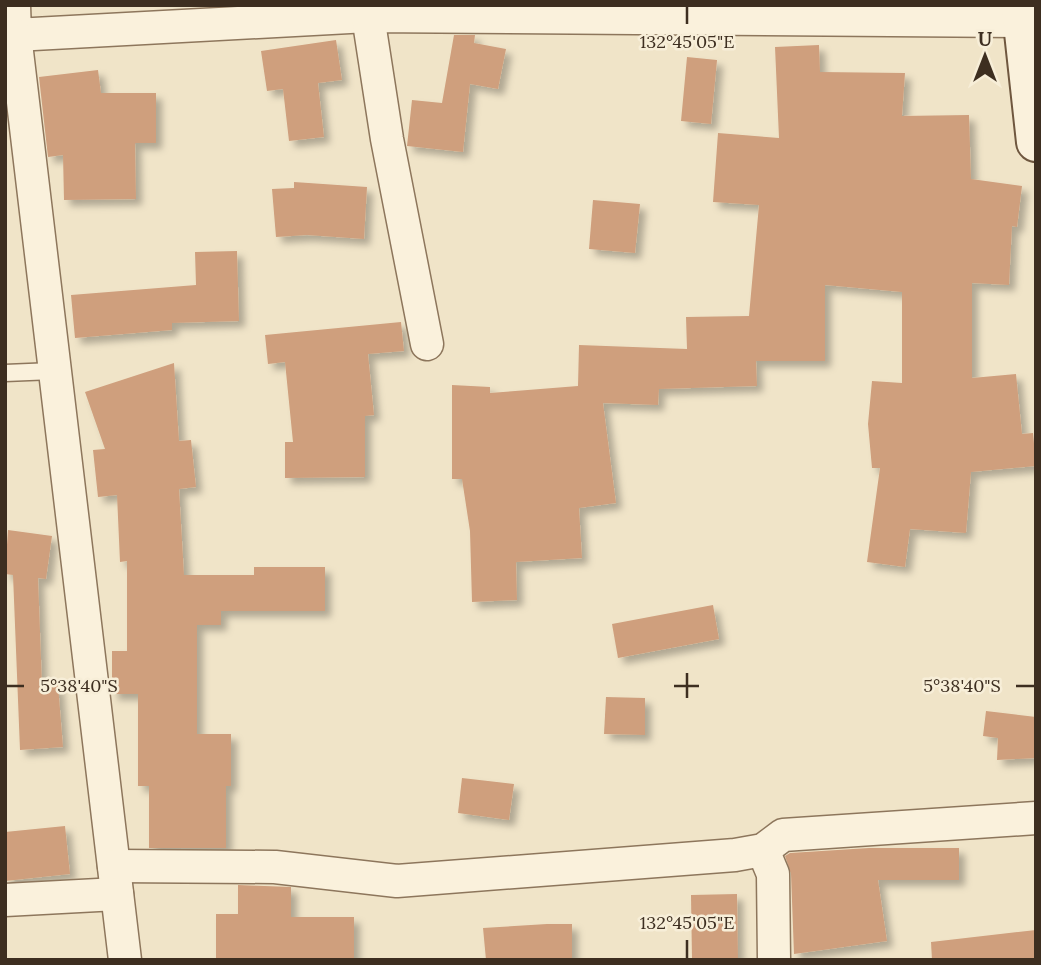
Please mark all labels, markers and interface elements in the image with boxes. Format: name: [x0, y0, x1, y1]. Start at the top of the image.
north arrow: [950, 21, 1020, 91]
text: U: [978, 27, 992, 51]
text: 132°45'05"E: [640, 30, 734, 53]
text: 5°38'40"S: [40, 674, 118, 697]
text: 5°38'40"S: [923, 674, 1001, 697]
text: 132°45'05"E: [640, 911, 734, 934]

